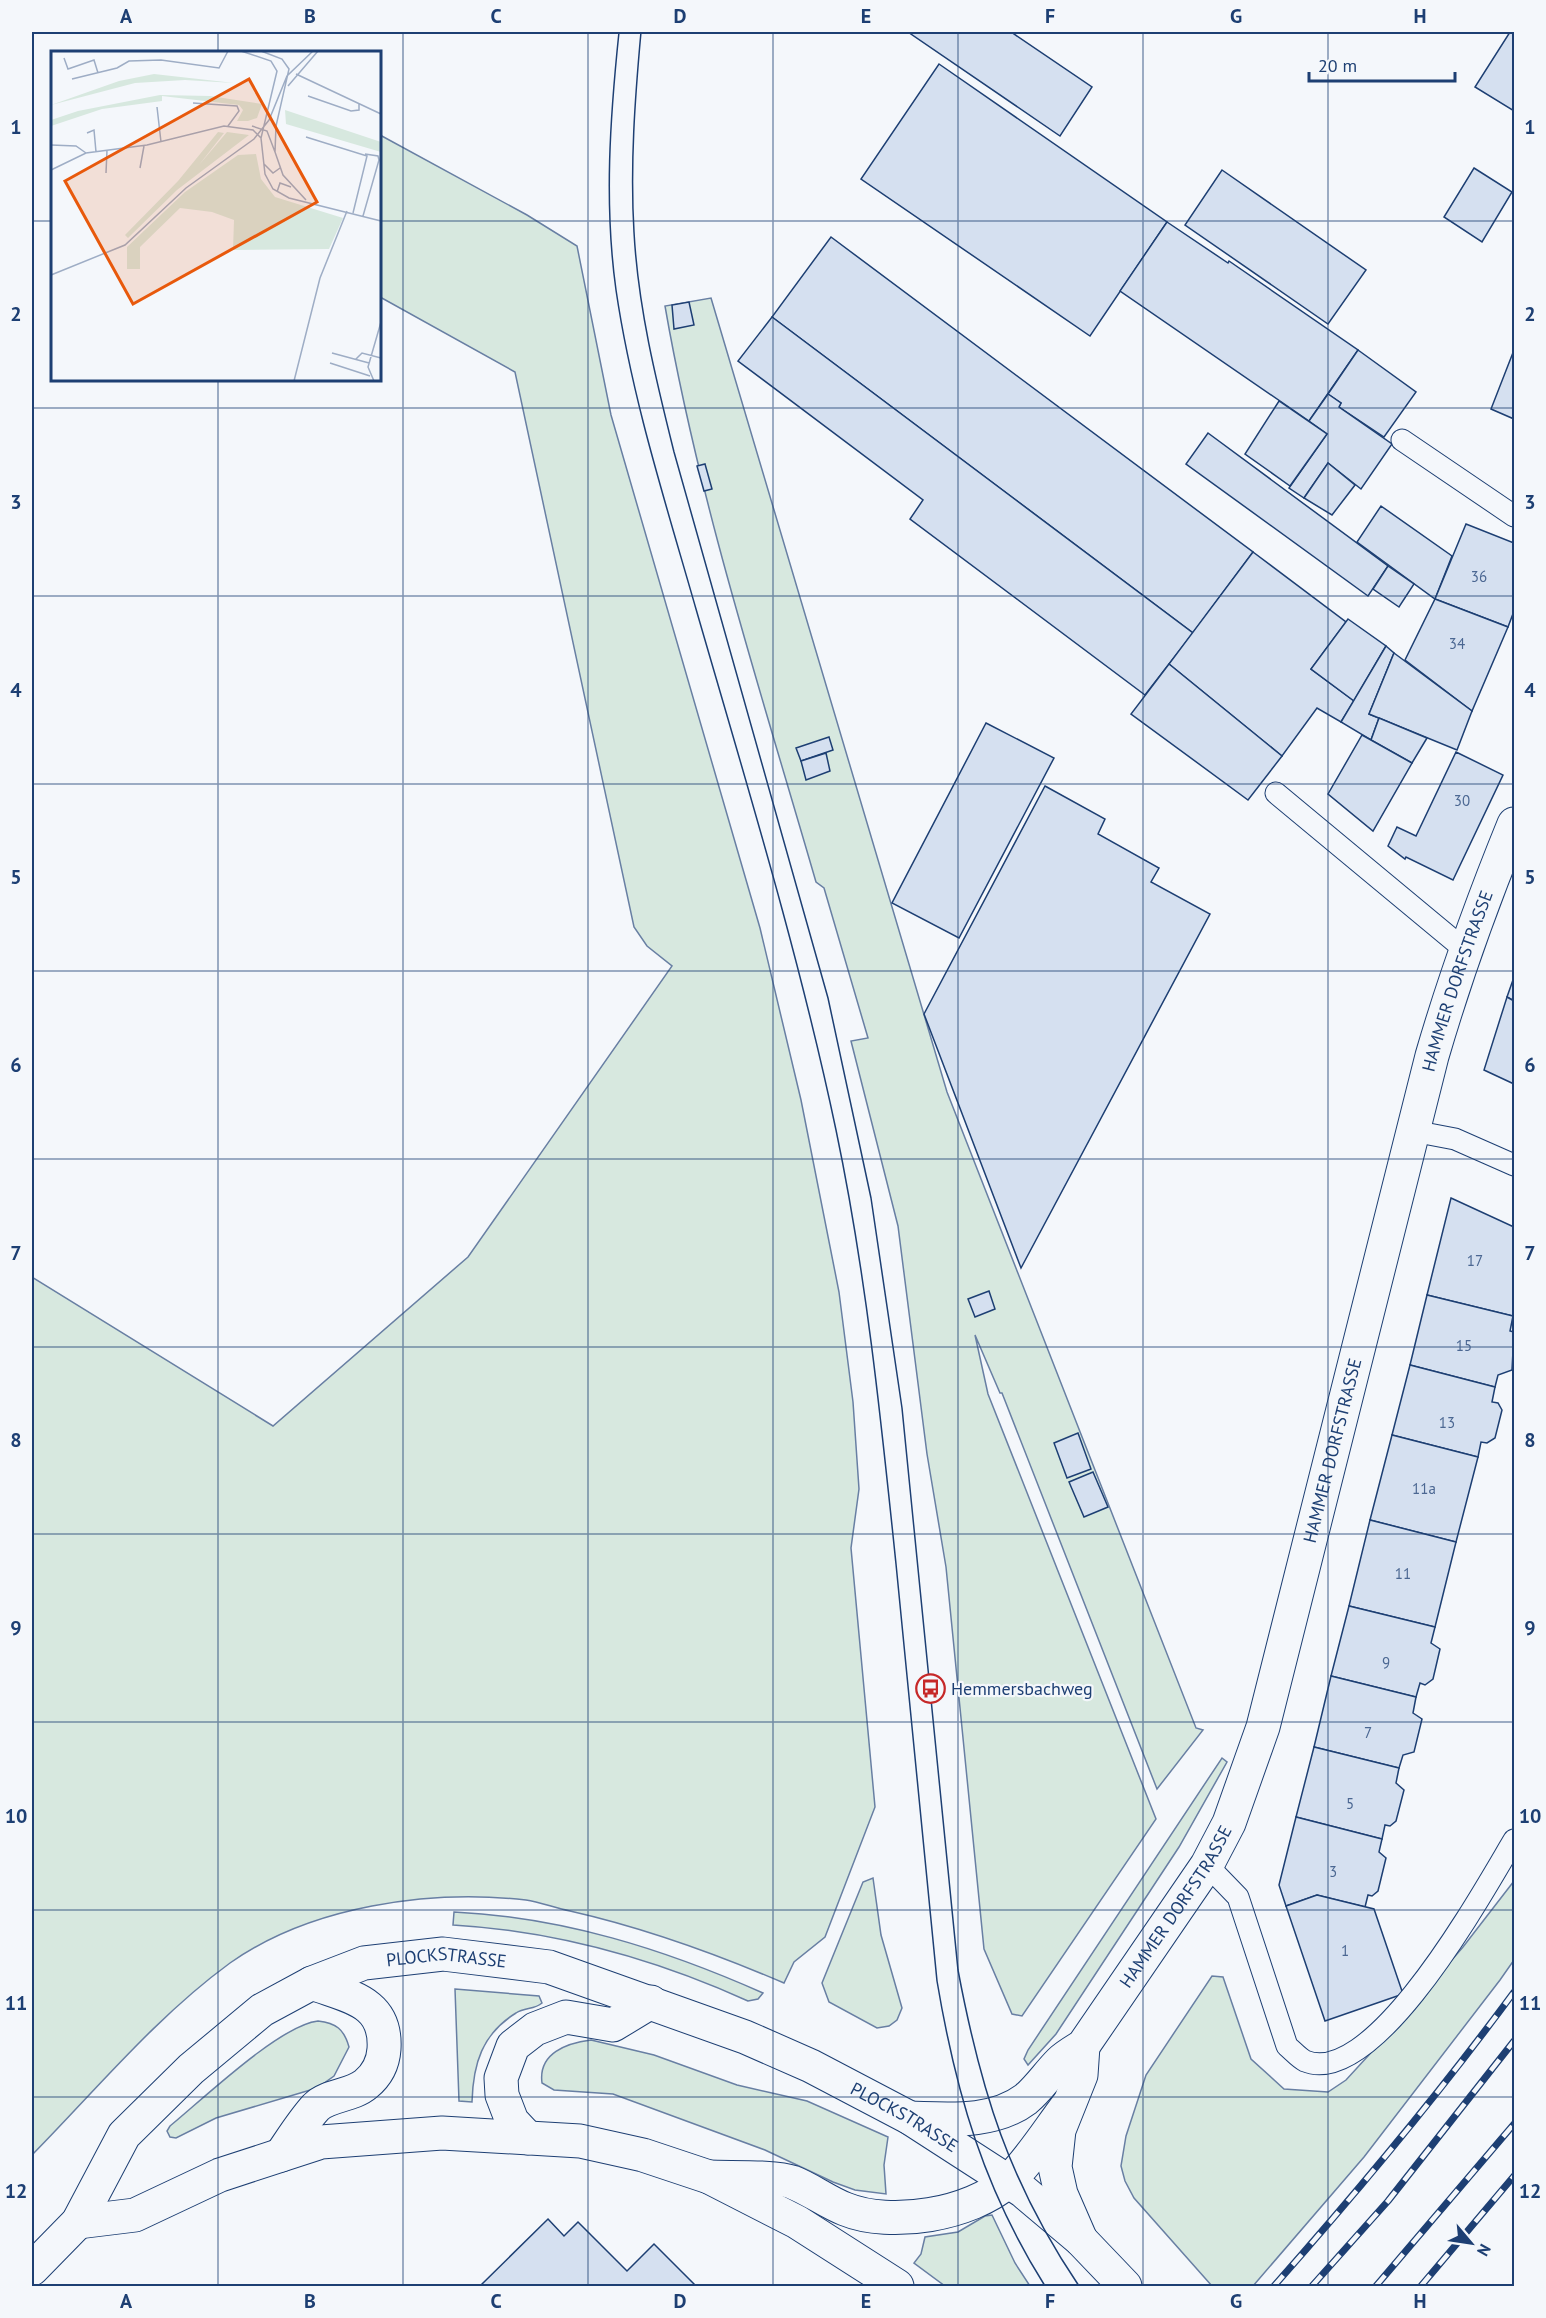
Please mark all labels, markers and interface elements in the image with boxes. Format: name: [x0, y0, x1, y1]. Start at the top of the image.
text: A: [120, 3, 133, 29]
text: B: [304, 3, 316, 29]
text: C: [490, 3, 502, 29]
text: D: [674, 3, 687, 29]
text: E: [861, 3, 871, 29]
text: F: [1045, 3, 1055, 29]
text: G: [1230, 3, 1242, 29]
text: H: [1413, 3, 1427, 29]
scale bar: [1309, 45, 1454, 83]
inset map: [51, 51, 381, 381]
text: 20 m: [1318, 54, 1357, 77]
text: 1: [10, 114, 22, 140]
text: 1: [1524, 114, 1536, 140]
text: 2: [10, 301, 22, 327]
text: 2: [1524, 301, 1536, 327]
text: 3: [10, 489, 22, 515]
text: 3: [1524, 489, 1536, 515]
house number: 36: [1471, 567, 1487, 586]
house number: 34: [1449, 634, 1465, 653]
text: 4: [10, 677, 22, 703]
text: 4: [1524, 677, 1536, 703]
house number: 30: [1454, 791, 1470, 810]
text: 5: [10, 864, 22, 890]
text: 5: [1524, 864, 1536, 890]
street label: HAMMER DORFSTRASSE: [1417, 887, 1498, 1074]
text: 6: [10, 1052, 22, 1078]
text: 6: [1524, 1052, 1536, 1078]
text: 7: [10, 1240, 22, 1266]
text: 7: [1524, 1240, 1536, 1266]
house number: 17: [1467, 1251, 1483, 1270]
house number: 15: [1456, 1336, 1472, 1355]
street label: HAMMER DORFSTRASSE: [1298, 1356, 1366, 1545]
house number: 13: [1439, 1413, 1455, 1432]
text: 8: [10, 1427, 22, 1453]
text: 8: [1524, 1427, 1536, 1453]
house number: 11a: [1412, 1479, 1436, 1498]
house number: 11: [1395, 1564, 1411, 1583]
text: 9: [10, 1615, 22, 1641]
text: 9: [1524, 1615, 1536, 1641]
house number: 9: [1382, 1653, 1390, 1672]
bus stop icon: Hemmersbachweg: [914, 1673, 946, 1705]
place label: Hemmersbachweg: [951, 1677, 1093, 1700]
house number: 7: [1364, 1723, 1372, 1742]
house number: 5: [1346, 1794, 1354, 1813]
text: 10: [5, 1803, 27, 1829]
text: 10: [1519, 1803, 1541, 1829]
street label: HAMMER DORFSTRASSE: [1114, 1821, 1237, 1992]
house number: 3: [1329, 1862, 1337, 1881]
house number: 1: [1341, 1941, 1349, 1960]
street label: PLOCKSTRASSE: [385, 1942, 508, 1973]
text: 11: [5, 1990, 27, 2016]
text: 11: [1519, 1990, 1541, 2016]
street label: PLOCKSTRASSE: [847, 2077, 963, 2157]
text: 12: [5, 2178, 27, 2204]
text: 12: [1519, 2178, 1541, 2204]
north arrow: [1441, 2213, 1501, 2273]
text: N: [1473, 2241, 1495, 2260]
text: A: [120, 2288, 133, 2314]
text: B: [304, 2288, 316, 2314]
text: C: [490, 2288, 502, 2314]
text: D: [674, 2288, 687, 2314]
text: E: [861, 2288, 871, 2314]
text: F: [1045, 2288, 1055, 2314]
text: G: [1230, 2288, 1242, 2314]
text: H: [1413, 2288, 1427, 2314]

